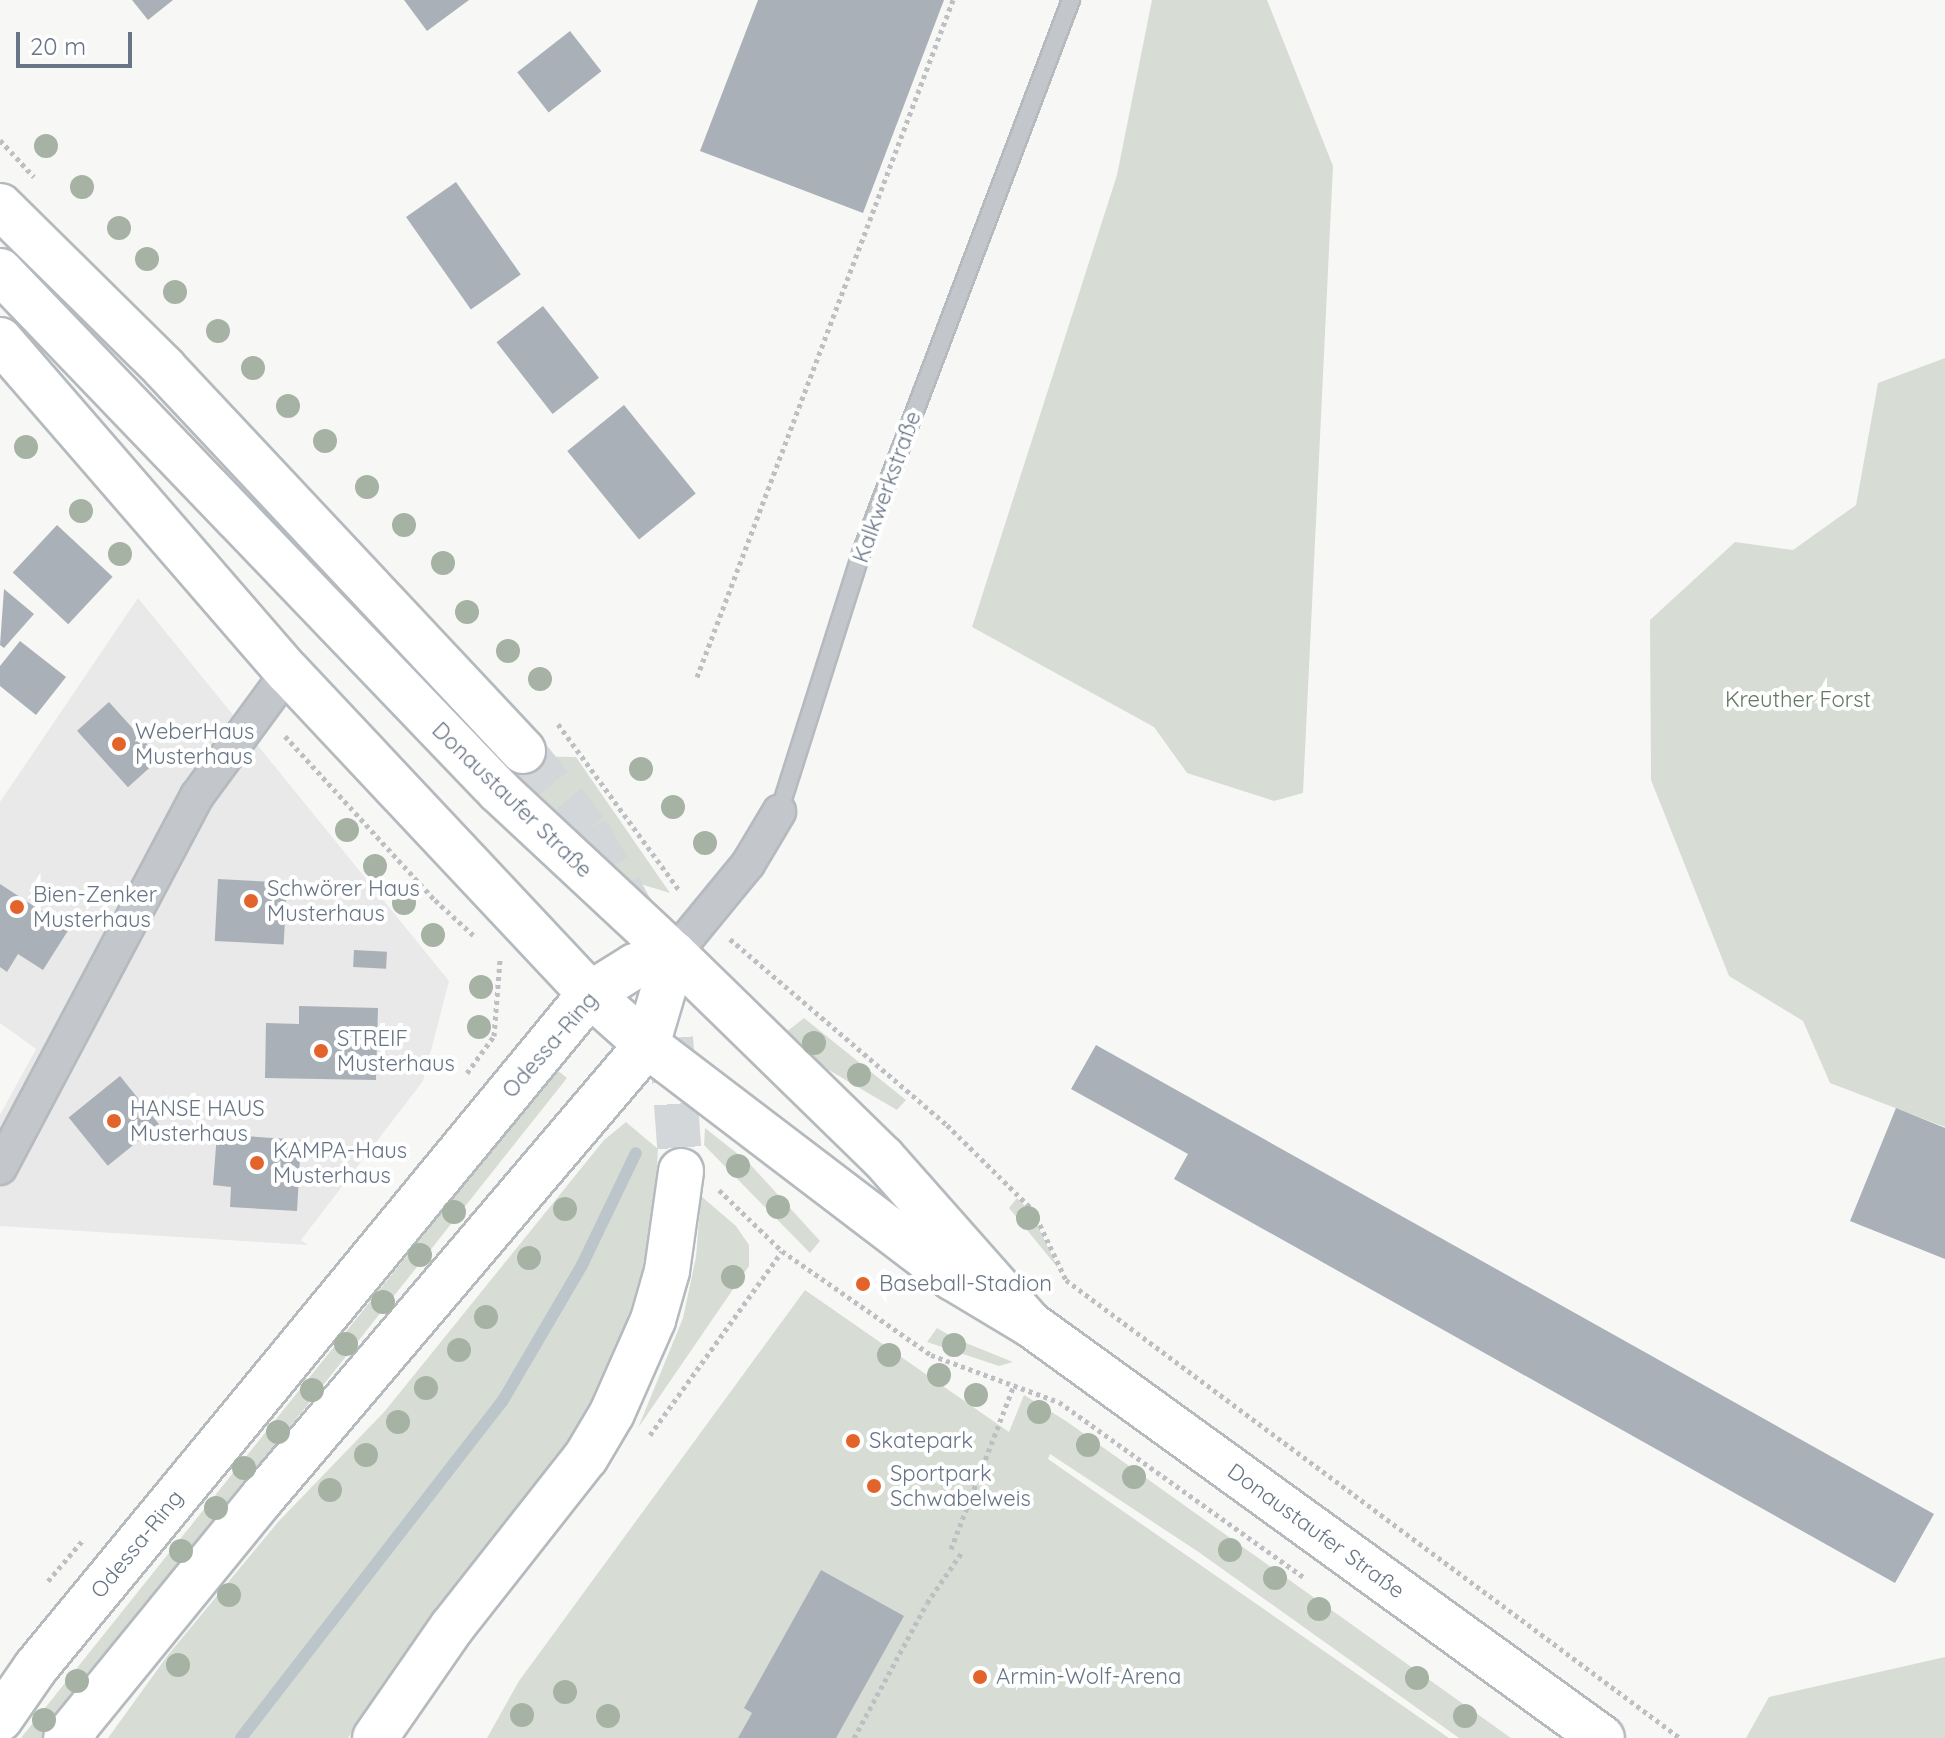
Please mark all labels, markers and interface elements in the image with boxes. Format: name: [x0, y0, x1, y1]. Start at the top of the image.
scale bar: [20, 16, 136, 66]
text: 20 m: [30, 31, 86, 61]
street label: Kalkwerkstraße: [847, 408, 927, 566]
park label: Kreuther Forst: [1725, 687, 1871, 713]
street label: Donaustaufer Straße: [427, 717, 597, 883]
place label: WeberHaus Musterhaus: [135, 718, 254, 770]
marker: WeberHaus Musterhaus: [110, 735, 128, 753]
place label: Schwörer Haus Musterhaus: [267, 875, 420, 926]
place label: Bien-Zenker Musterhaus: [33, 881, 157, 932]
marker: Schwörer Haus Musterhaus: [242, 892, 260, 910]
marker: Bien-Zenker Musterhaus: [8, 898, 26, 916]
street label: Odessa-Ring: [497, 987, 603, 1103]
place label: STREIF Musterhaus: [337, 1025, 455, 1076]
marker: STREIF Musterhaus: [312, 1042, 330, 1060]
place label: HANSE HAUS Musterhaus: [130, 1095, 265, 1146]
marker: HANSE HAUS Musterhaus: [105, 1112, 123, 1130]
place label: KAMPA-Haus Musterhaus: [273, 1137, 407, 1188]
marker: KAMPA-Haus Musterhaus: [248, 1154, 266, 1172]
place label: Baseball-Stadion: [879, 1271, 1052, 1297]
marker: Baseball-Stadion: [854, 1275, 872, 1293]
place label: Skatepark: [869, 1428, 973, 1454]
marker: Skatepark: [844, 1432, 862, 1450]
street label: Donaustaufer Straße: [1222, 1458, 1410, 1604]
place label: Sportpark Schwabelweis: [890, 1460, 1031, 1512]
marker: Sportpark Schwabelweis: [865, 1477, 883, 1495]
street label: Odessa-Ring: [85, 1485, 189, 1603]
place label: Armin-Wolf-Arena: [996, 1664, 1181, 1690]
marker: Armin-Wolf-Arena: [971, 1668, 989, 1686]

